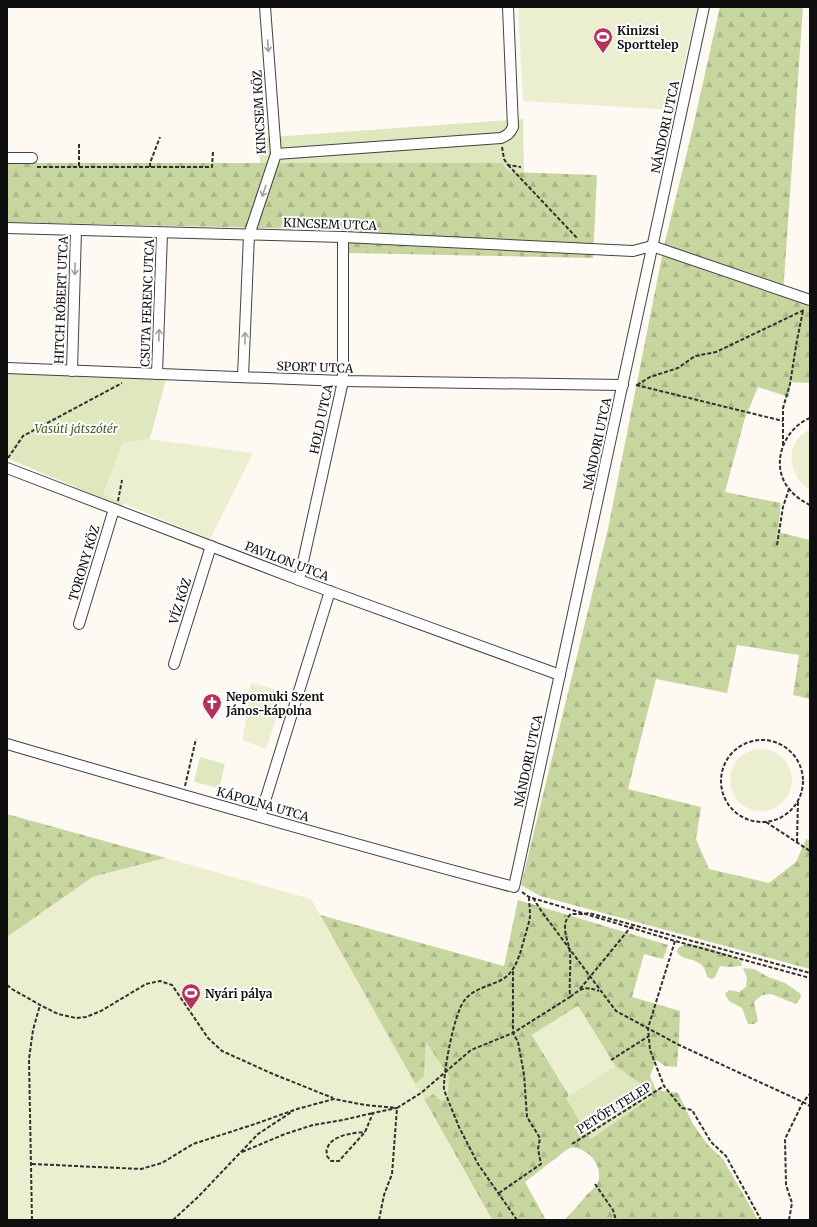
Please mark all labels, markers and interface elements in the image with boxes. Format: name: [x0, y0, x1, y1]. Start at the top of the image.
place label: Kinizsi Sporttelep: [617, 23, 679, 52]
sports icon: Kinizsi Sporttelep: [592, 26, 614, 54]
one-way arrow: [265, 39, 272, 52]
street label: KINCSEM KÖZ: [249, 69, 269, 155]
street label: NÁNDORI UTCA: [648, 79, 682, 175]
one-way arrow: [259, 185, 267, 197]
street label: KINCSEM UTCA: [283, 215, 378, 233]
street label: HITCH RÓBERT UTCA: [51, 235, 71, 364]
street label: CSUTA FERENC UTCA: [137, 238, 157, 367]
one-way arrow: [71, 262, 79, 275]
one-way arrow: [155, 329, 162, 342]
one-way arrow: [241, 332, 248, 345]
street label: SPORT UTCA: [276, 358, 354, 376]
street label: HOLD UTCA: [306, 382, 336, 455]
street label: NÁNDORI UTCA: [580, 396, 614, 492]
park label: Vasúti játszótér: [34, 421, 119, 436]
street label: TORONY KÖZ: [65, 523, 103, 603]
street label: PAVILON UTCA: [243, 538, 332, 584]
street label: VÍZ KÖZ: [166, 576, 194, 627]
place label: Nepomuki Szent János-kápolna: [225, 689, 324, 718]
church icon: Nepomuki Szent János-kápolna: [201, 692, 223, 720]
street label: NÁNDORI UTCA: [511, 713, 545, 809]
street label: KÁPOLNA UTCA: [215, 784, 312, 825]
sports icon: Nyári pálya: [180, 982, 202, 1010]
place label: Nyári pálya: [205, 986, 273, 1001]
street label: PETŐFI TELEP: [574, 1079, 654, 1137]

